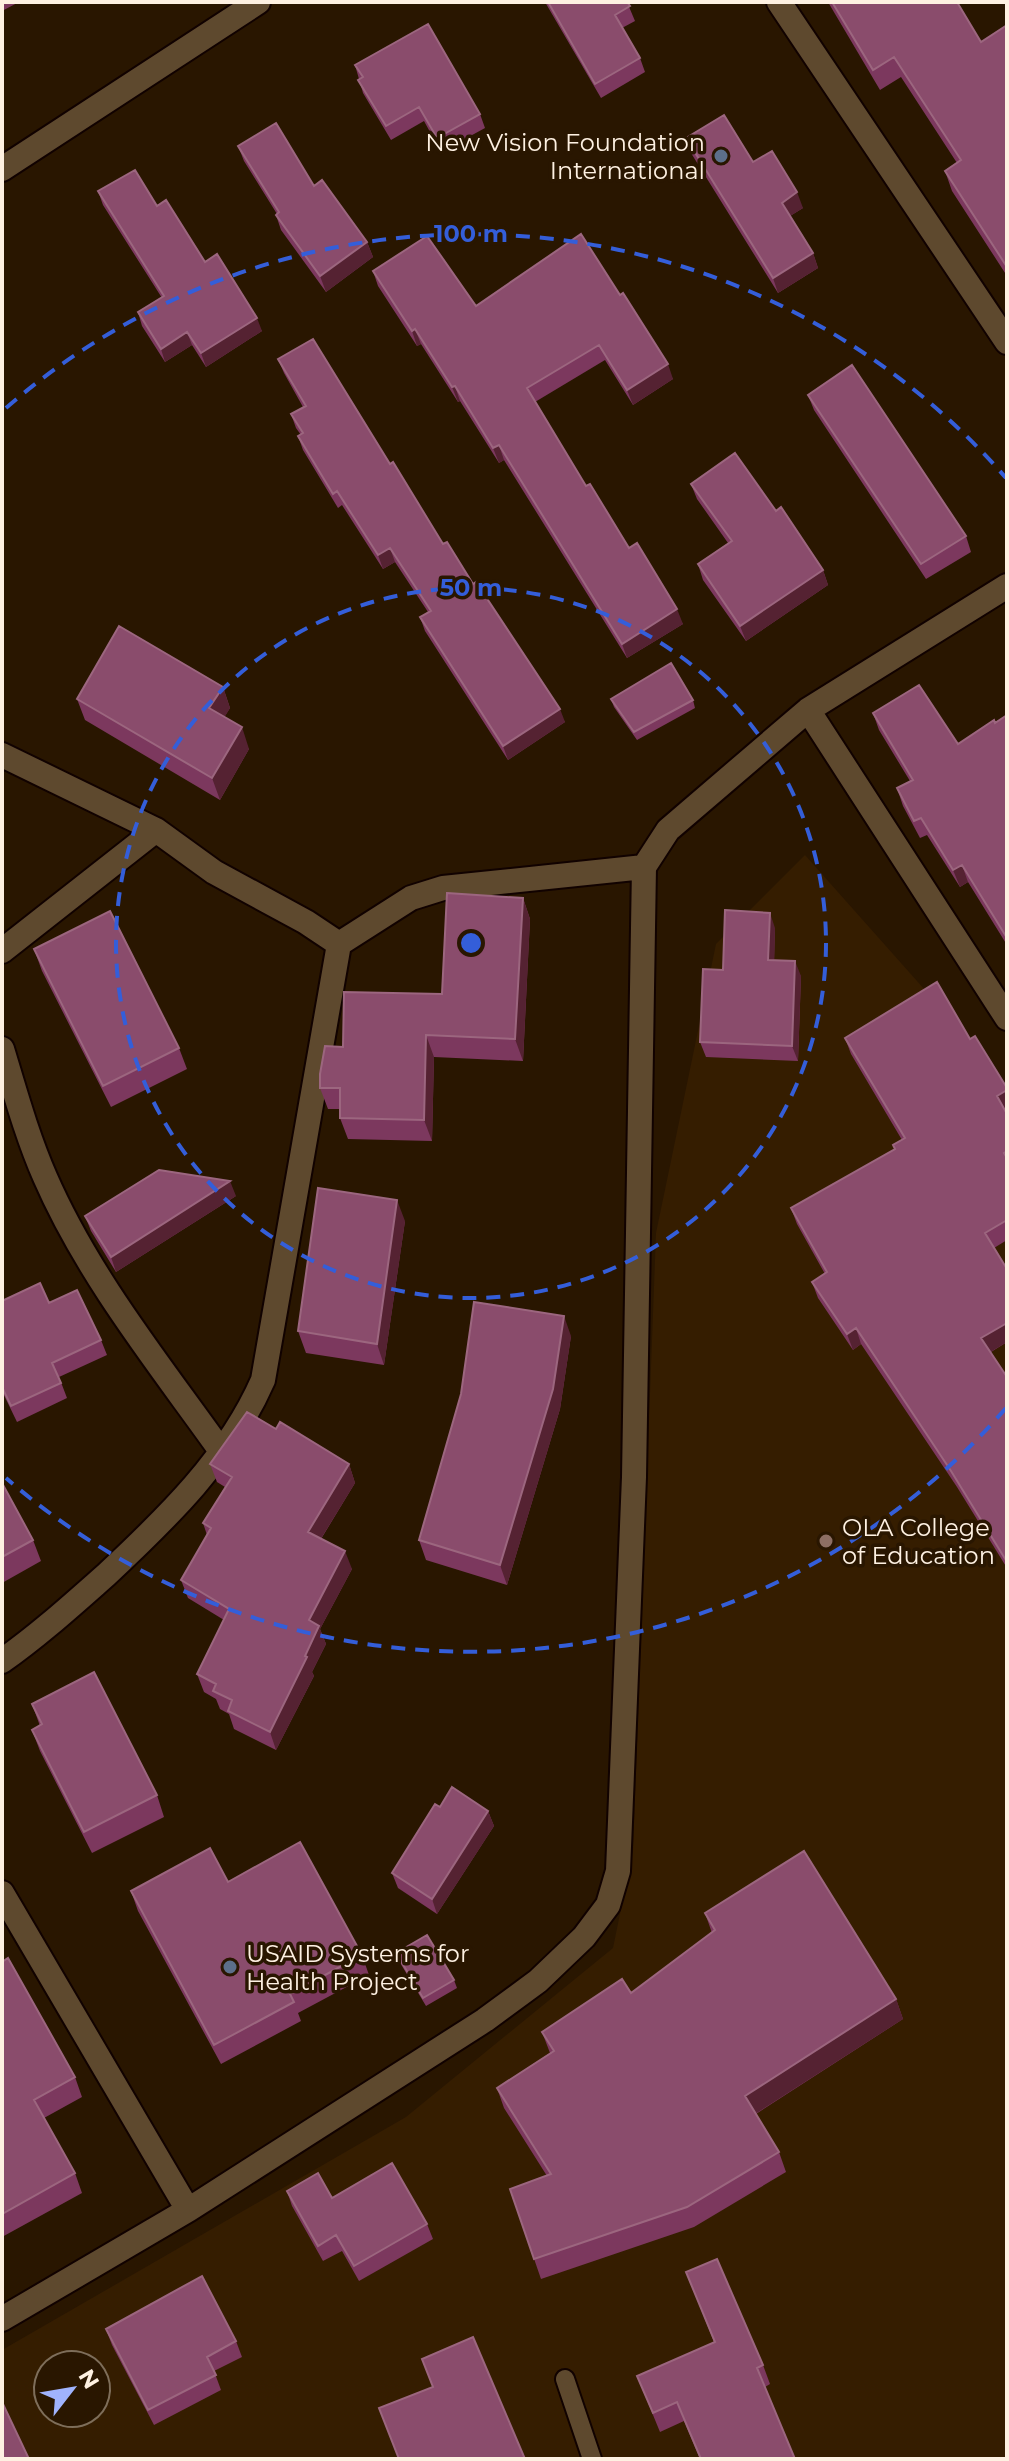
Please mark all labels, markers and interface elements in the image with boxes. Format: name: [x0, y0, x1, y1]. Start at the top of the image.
place label: New Vision Foundation International: [425, 128, 705, 185]
marker: New Vision Foundation International: [712, 147, 730, 165]
text: 100 m: [434, 219, 508, 248]
text: 50 m: [440, 573, 502, 602]
centre of rings: [457, 929, 485, 957]
place label: OLA College of Education: [842, 1513, 995, 1570]
marker: OLA College of Education: [817, 1532, 835, 1550]
place label: USAID Systems for Health Project: [246, 1939, 470, 1996]
marker: USAID Systems for Health Project: [221, 1958, 239, 1976]
north arrow: [32, 2349, 112, 2429]
text: N: [73, 2364, 105, 2394]

